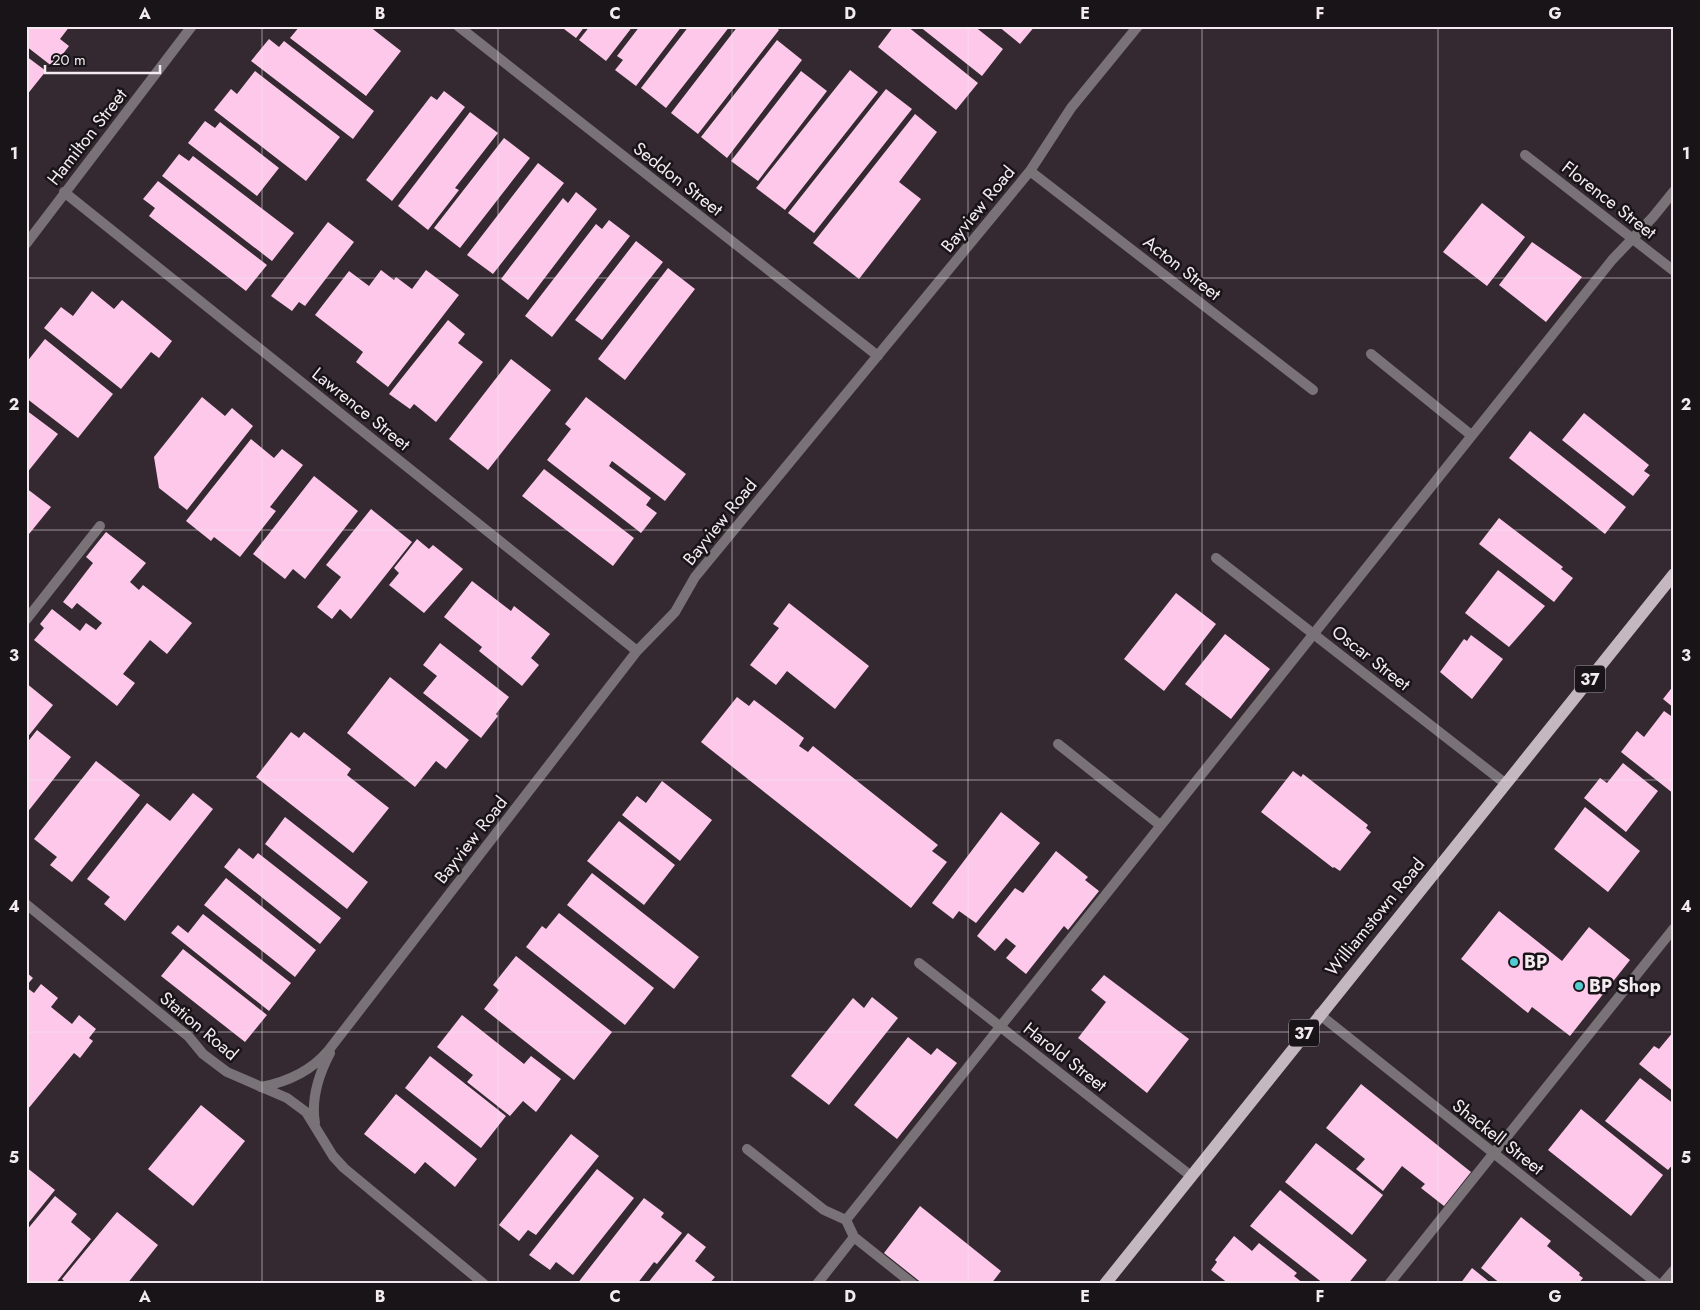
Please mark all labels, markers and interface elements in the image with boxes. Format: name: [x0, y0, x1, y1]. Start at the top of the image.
text: A: [138, 2, 151, 25]
text: B: [375, 2, 385, 25]
text: C: [609, 2, 621, 25]
text: D: [844, 2, 856, 25]
text: E: [1080, 2, 1090, 25]
text: F: [1316, 2, 1324, 25]
text: G: [1548, 2, 1562, 25]
scale bar: [45, 42, 160, 74]
text: 20 m: [52, 49, 86, 71]
street label: Hamilton Street: [41, 83, 133, 191]
street label: Seddon Street: [628, 136, 729, 223]
text: 1: [10, 142, 18, 165]
text: 1: [1682, 142, 1690, 165]
street label: Florence Street: [1556, 155, 1662, 246]
street label: Bayview Road: [935, 160, 1021, 258]
street label: Acton Street: [1138, 229, 1227, 307]
street label: Lawrence Street: [306, 361, 416, 457]
text: 2: [9, 393, 19, 416]
text: 2: [1681, 393, 1691, 416]
street label: Bayview Road: [677, 473, 763, 571]
street label: Oscar Street: [1326, 619, 1416, 697]
text: 3: [9, 644, 19, 667]
text: 3: [1681, 644, 1691, 667]
road number: 37: [1575, 666, 1605, 692]
street label: Bayview Road: [428, 791, 514, 889]
street label: Williamstown Road: [1319, 852, 1431, 982]
text: 4: [8, 895, 20, 918]
text: 4: [1680, 895, 1692, 918]
place label: BP: [1524, 949, 1547, 975]
marker: BP: [1508, 956, 1520, 968]
place label: BP Shop: [1589, 973, 1661, 999]
marker: BP Shop: [1573, 980, 1585, 992]
street label: Station Road: [154, 985, 244, 1067]
street label: Harold Street: [1018, 1016, 1113, 1098]
road number: 37: [1289, 1020, 1319, 1046]
street label: Shackell Street: [1447, 1093, 1550, 1182]
text: 5: [9, 1146, 19, 1169]
text: 5: [1681, 1146, 1691, 1169]
text: A: [138, 1285, 151, 1308]
text: B: [375, 1285, 385, 1308]
text: C: [609, 1285, 621, 1308]
text: D: [844, 1285, 856, 1308]
text: E: [1080, 1285, 1090, 1308]
text: F: [1316, 1285, 1324, 1308]
text: G: [1548, 1285, 1562, 1308]

